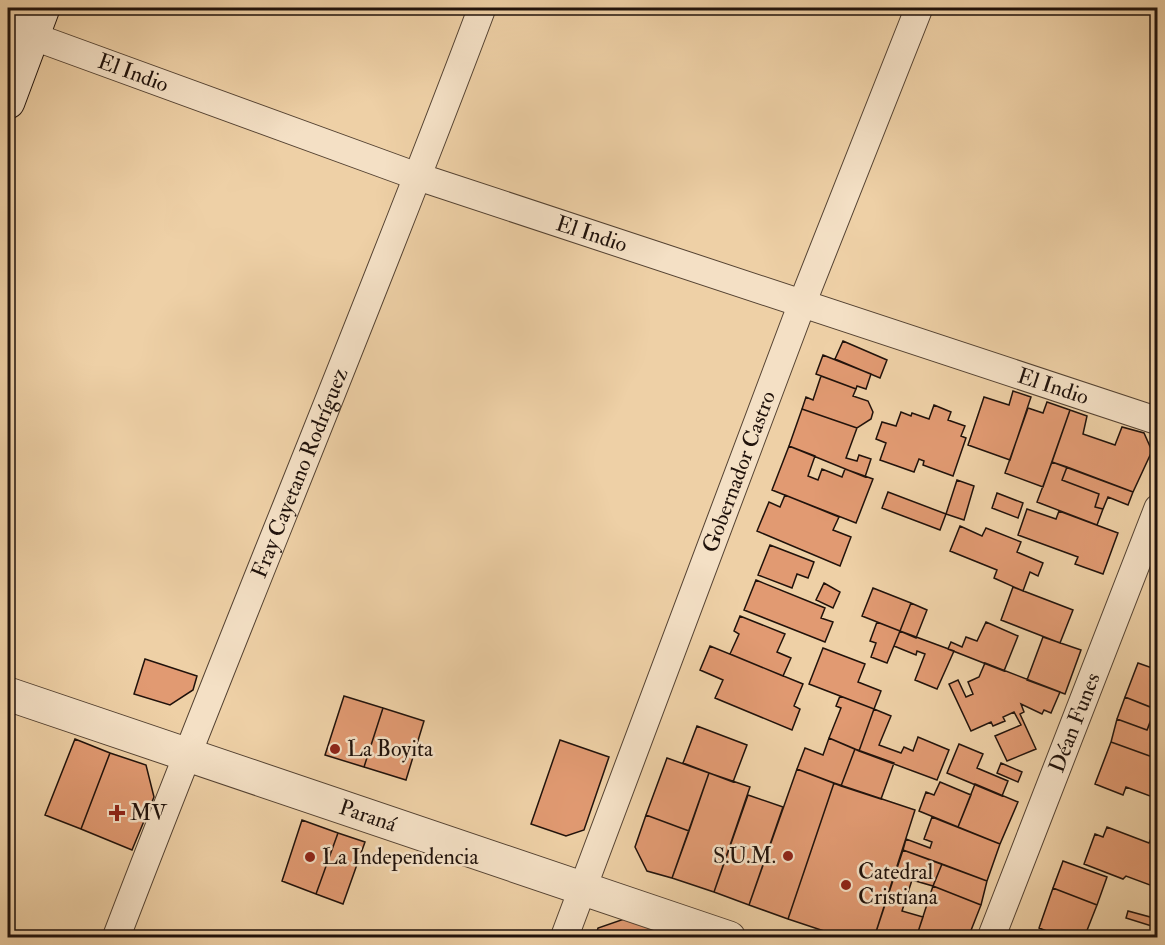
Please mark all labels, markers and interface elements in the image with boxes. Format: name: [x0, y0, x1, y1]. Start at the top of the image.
street label: El Indio: [94, 47, 173, 99]
street label: El Indio: [552, 209, 631, 259]
street label: El Indio: [1014, 362, 1092, 411]
street label: Fray Cayetano Rodríguez: [245, 363, 355, 582]
street label: Gobernador Castro: [696, 387, 782, 556]
street label: Déan Funes: [1043, 669, 1107, 777]
place label: La Boyita: [347, 735, 434, 763]
marker: La Boyita: [328, 742, 342, 756]
street label: Paraná: [335, 793, 401, 839]
place label: MV: [130, 799, 168, 827]
marker: MV: [108, 804, 126, 822]
place label: S.U.M.: [713, 842, 776, 870]
place label: La Independencia: [322, 843, 479, 872]
marker: S.U.M.: [781, 849, 795, 863]
marker: La Independencia: [303, 850, 317, 864]
place label: Catedral Cristiana: [858, 858, 939, 911]
marker: Catedral Cristiana: [839, 878, 853, 892]

